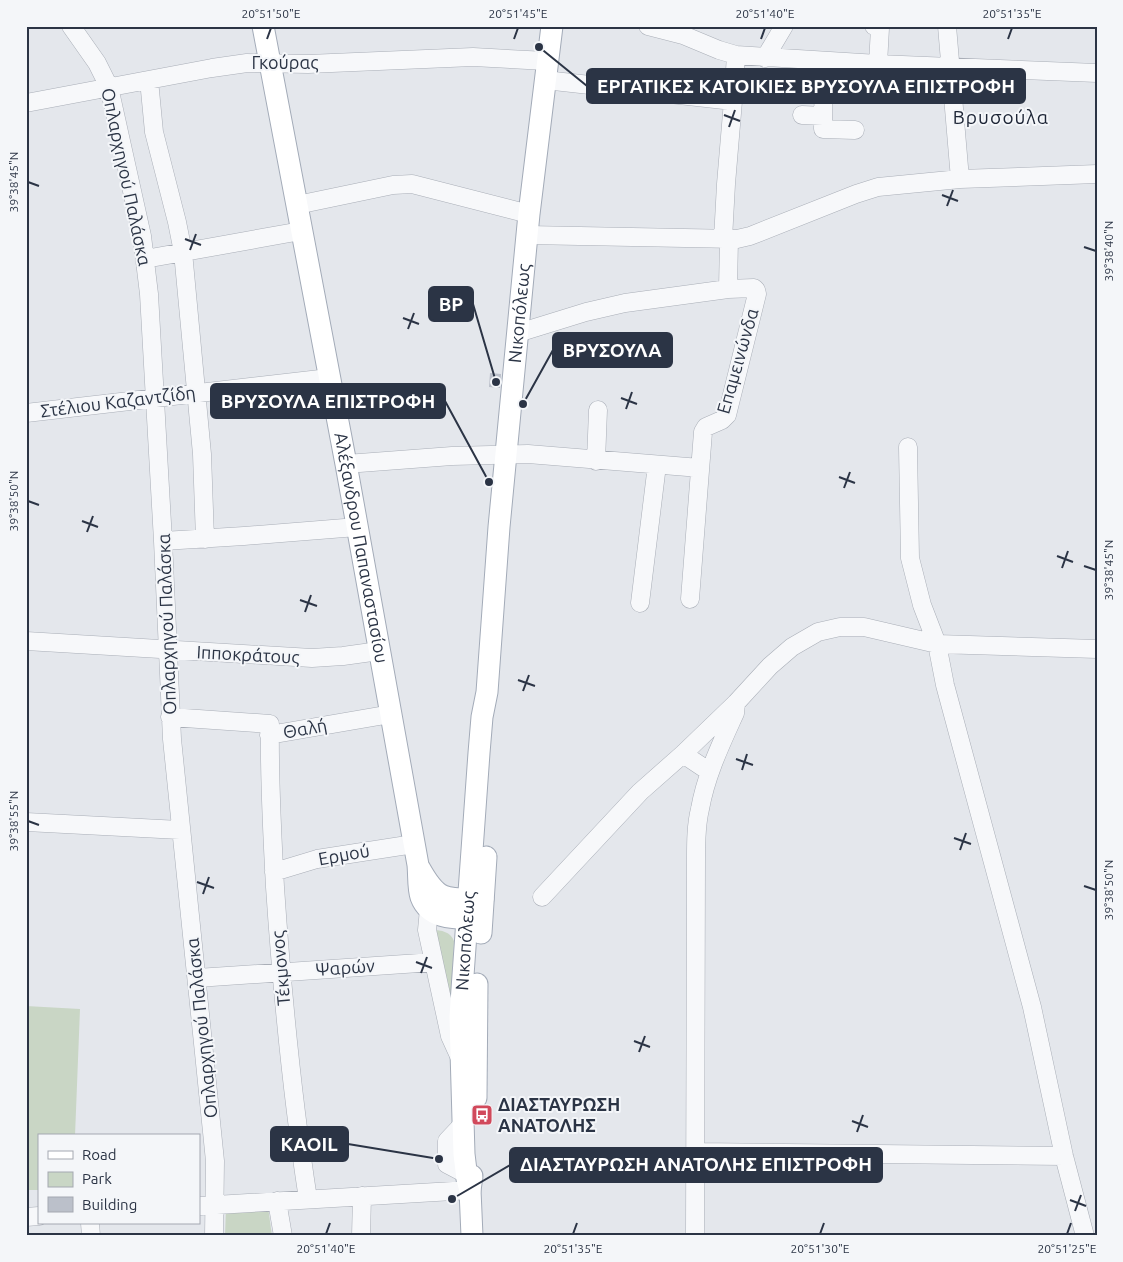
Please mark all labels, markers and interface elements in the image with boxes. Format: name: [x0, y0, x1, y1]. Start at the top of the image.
text: 20°51'50"E: [242, 7, 301, 20]
text: 20°51'45"E: [489, 7, 548, 20]
text: 20°51'40"E: [736, 7, 795, 20]
text: 20°51'35"E: [983, 7, 1042, 20]
street label: Γκούρας: [252, 52, 318, 73]
callout: ΕΡΓΑΤΙΚΕΣ ΚΑΤΟΙΚΙΕΣ ΒΡΥΣΟΥΛΑ ΕΠΙΣΤΡΟΦΗ: [587, 69, 1025, 103]
text: ΕΡΓΑΤΙΚΕΣ ΚΑΤΟΙΚΙΕΣ ΒΡΥΣΟΥΛΑ ΕΠΙΣΤΡΟΦΗ: [597, 75, 1015, 97]
street label: Οπλαρχηγού Παλάσκα: [98, 86, 156, 268]
district label: Βρυσούλα: [953, 106, 1049, 128]
text: 39°38'45"N: [7, 152, 20, 212]
text: 39°38'40"N: [1102, 221, 1115, 281]
street label: Νικοπόλεως: [504, 263, 534, 364]
callout: BP: [429, 287, 473, 321]
text: BP: [439, 293, 463, 315]
street label: Επαμεινώνδα: [712, 305, 762, 416]
callout: ΒΡΥΣΟΥΛΑ: [553, 333, 672, 367]
text: ΒΡΥΣΟΥΛΑ: [562, 339, 662, 361]
street label: Στέλιου Καζαντζίδη: [39, 382, 197, 421]
callout: ΒΡΥΣΟΥΛΑ ΕΠΙΣΤΡΟΦΗ: [211, 384, 445, 418]
text: ΒΡΥΣΟΥΛΑ ΕΠΙΣΤΡΟΦΗ: [221, 390, 435, 412]
street label: Αλέξανδρου Παπαναστασίου: [331, 431, 393, 665]
text: 39°38'50"N: [7, 471, 20, 531]
street label: Οπλαρχηγού Παλάσκα: [153, 533, 179, 715]
text: 39°38'45"N: [1102, 540, 1115, 600]
street label: Ιπποκράτους: [196, 641, 300, 668]
street label: Θαλή: [281, 714, 328, 742]
text: 39°38'55"N: [7, 791, 20, 851]
street label: Ερμού: [317, 840, 371, 868]
text: 39°38'50"N: [1102, 860, 1115, 920]
street label: Νικοπόλεως: [451, 890, 479, 991]
street label: Τέκμονος: [267, 930, 294, 1006]
street label: Οπλαρχηγού Παλάσκα: [182, 937, 220, 1119]
street label: Ψαρών: [314, 955, 376, 979]
place label: ΔΙΑΣΤΑΥΡΩΣΗ ΑΝΑΤΟΛΗΣ: [498, 1094, 620, 1135]
bus stop icon: ΔΙΑΣΤΑΥΡΩΣΗ ΑΝΑΤΟΛΗΣ: [470, 1103, 494, 1127]
callout: KAOIL: [271, 1127, 348, 1161]
text: KAOIL: [280, 1133, 338, 1155]
legend: [38, 1134, 200, 1224]
text: Road: [82, 1146, 117, 1163]
callout: ΔΙΑΣΤΑΥΡΩΣΗ ΑΝΑΤΟΛΗΣ ΕΠΙΣΤΡΟΦΗ: [510, 1148, 882, 1182]
text: ΔΙΑΣΤΑΥΡΩΣΗ ΑΝΑΤΟΛΗΣ ΕΠΙΣΤΡΟΦΗ: [520, 1153, 872, 1175]
text: Park: [82, 1170, 112, 1187]
text: Building: [82, 1196, 137, 1213]
text: 20°51'40"E: [297, 1242, 356, 1255]
text: 20°51'35"E: [544, 1242, 603, 1255]
text: 20°51'30"E: [791, 1242, 850, 1255]
text: 20°51'25"E: [1038, 1242, 1097, 1255]

